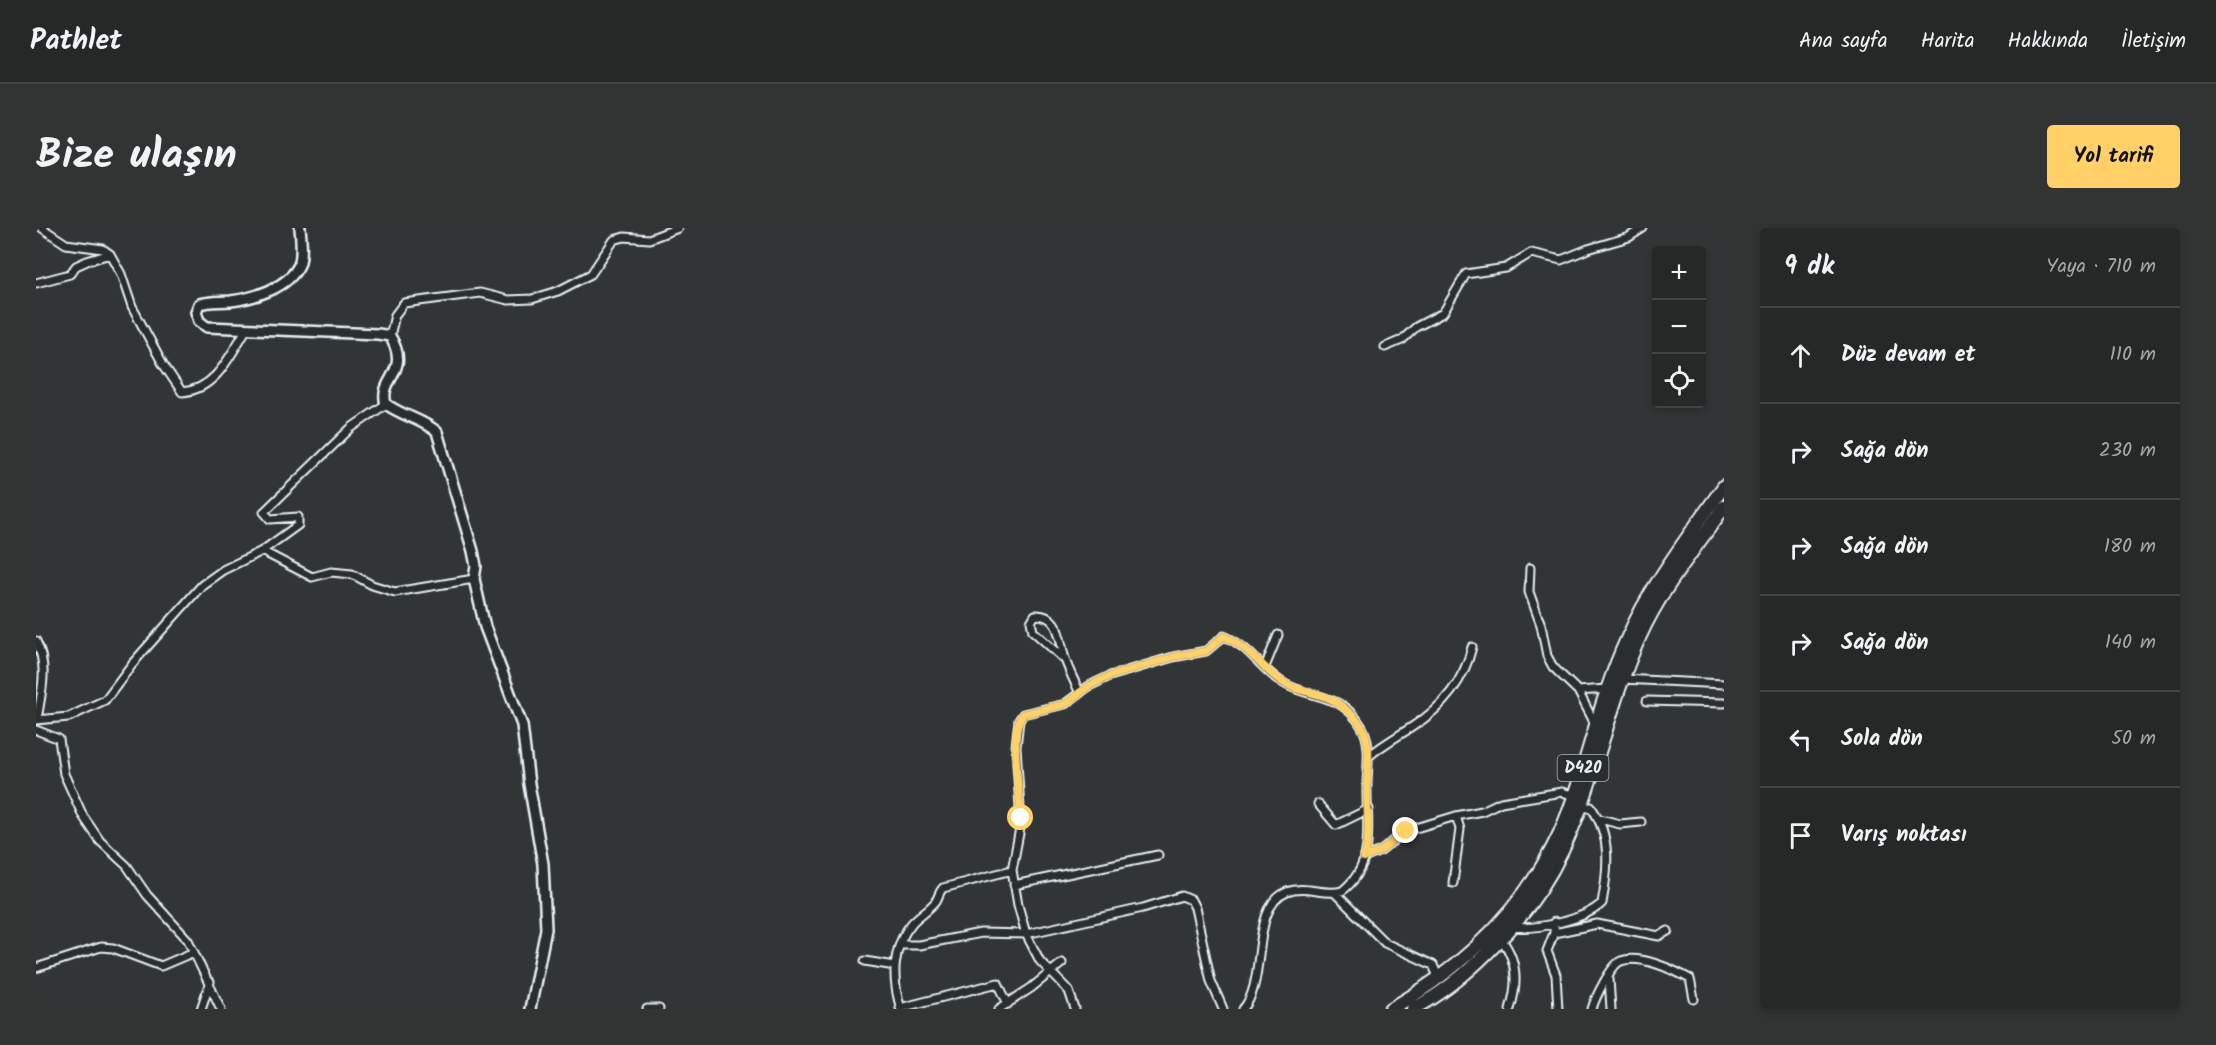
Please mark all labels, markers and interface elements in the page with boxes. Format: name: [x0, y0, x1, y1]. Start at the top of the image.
text: Pathlet: [30, 19, 122, 64]
text: Ana sayfa: [1799, 25, 1888, 58]
text: Harita: [1921, 25, 1975, 58]
text: Hakkında: [2008, 25, 2088, 58]
text: İletişim: [2121, 25, 2186, 58]
text: Bize ulaşın: [36, 123, 237, 190]
button: Yol tarifi: [2047, 125, 2180, 188]
map controls: [1652, 246, 1706, 408]
button: +: [1652, 246, 1706, 300]
text: 9 dk: [1784, 246, 1834, 288]
text: Yaya · 710 m: [2046, 251, 2156, 283]
button: −: [1652, 300, 1706, 354]
text: Düz devam et: [1841, 338, 1975, 373]
icon: ahead: [1784, 339, 1817, 372]
text: 110 m: [2110, 339, 2156, 371]
button: locate: [1652, 354, 1706, 408]
text: Sağa dön: [1841, 434, 1928, 469]
icon: right: [1784, 435, 1817, 468]
text: 230 m: [2099, 435, 2156, 467]
text: Sağa dön: [1841, 530, 1928, 565]
icon: right: [1784, 531, 1817, 564]
text: 180 m: [2104, 531, 2156, 563]
text: Sağa dön: [1841, 626, 1928, 661]
icon: right: [1784, 627, 1817, 660]
text: 140 m: [2105, 627, 2156, 659]
text: Sola dön: [1841, 722, 1923, 757]
icon: left: [1784, 723, 1817, 756]
text: 50 m: [2111, 723, 2156, 755]
road number: D420: [1558, 755, 1608, 781]
route start: [1007, 804, 1033, 830]
route end: [1392, 817, 1418, 843]
text: Varış noktası: [1841, 818, 1967, 853]
icon: arrive: [1784, 819, 1817, 852]

